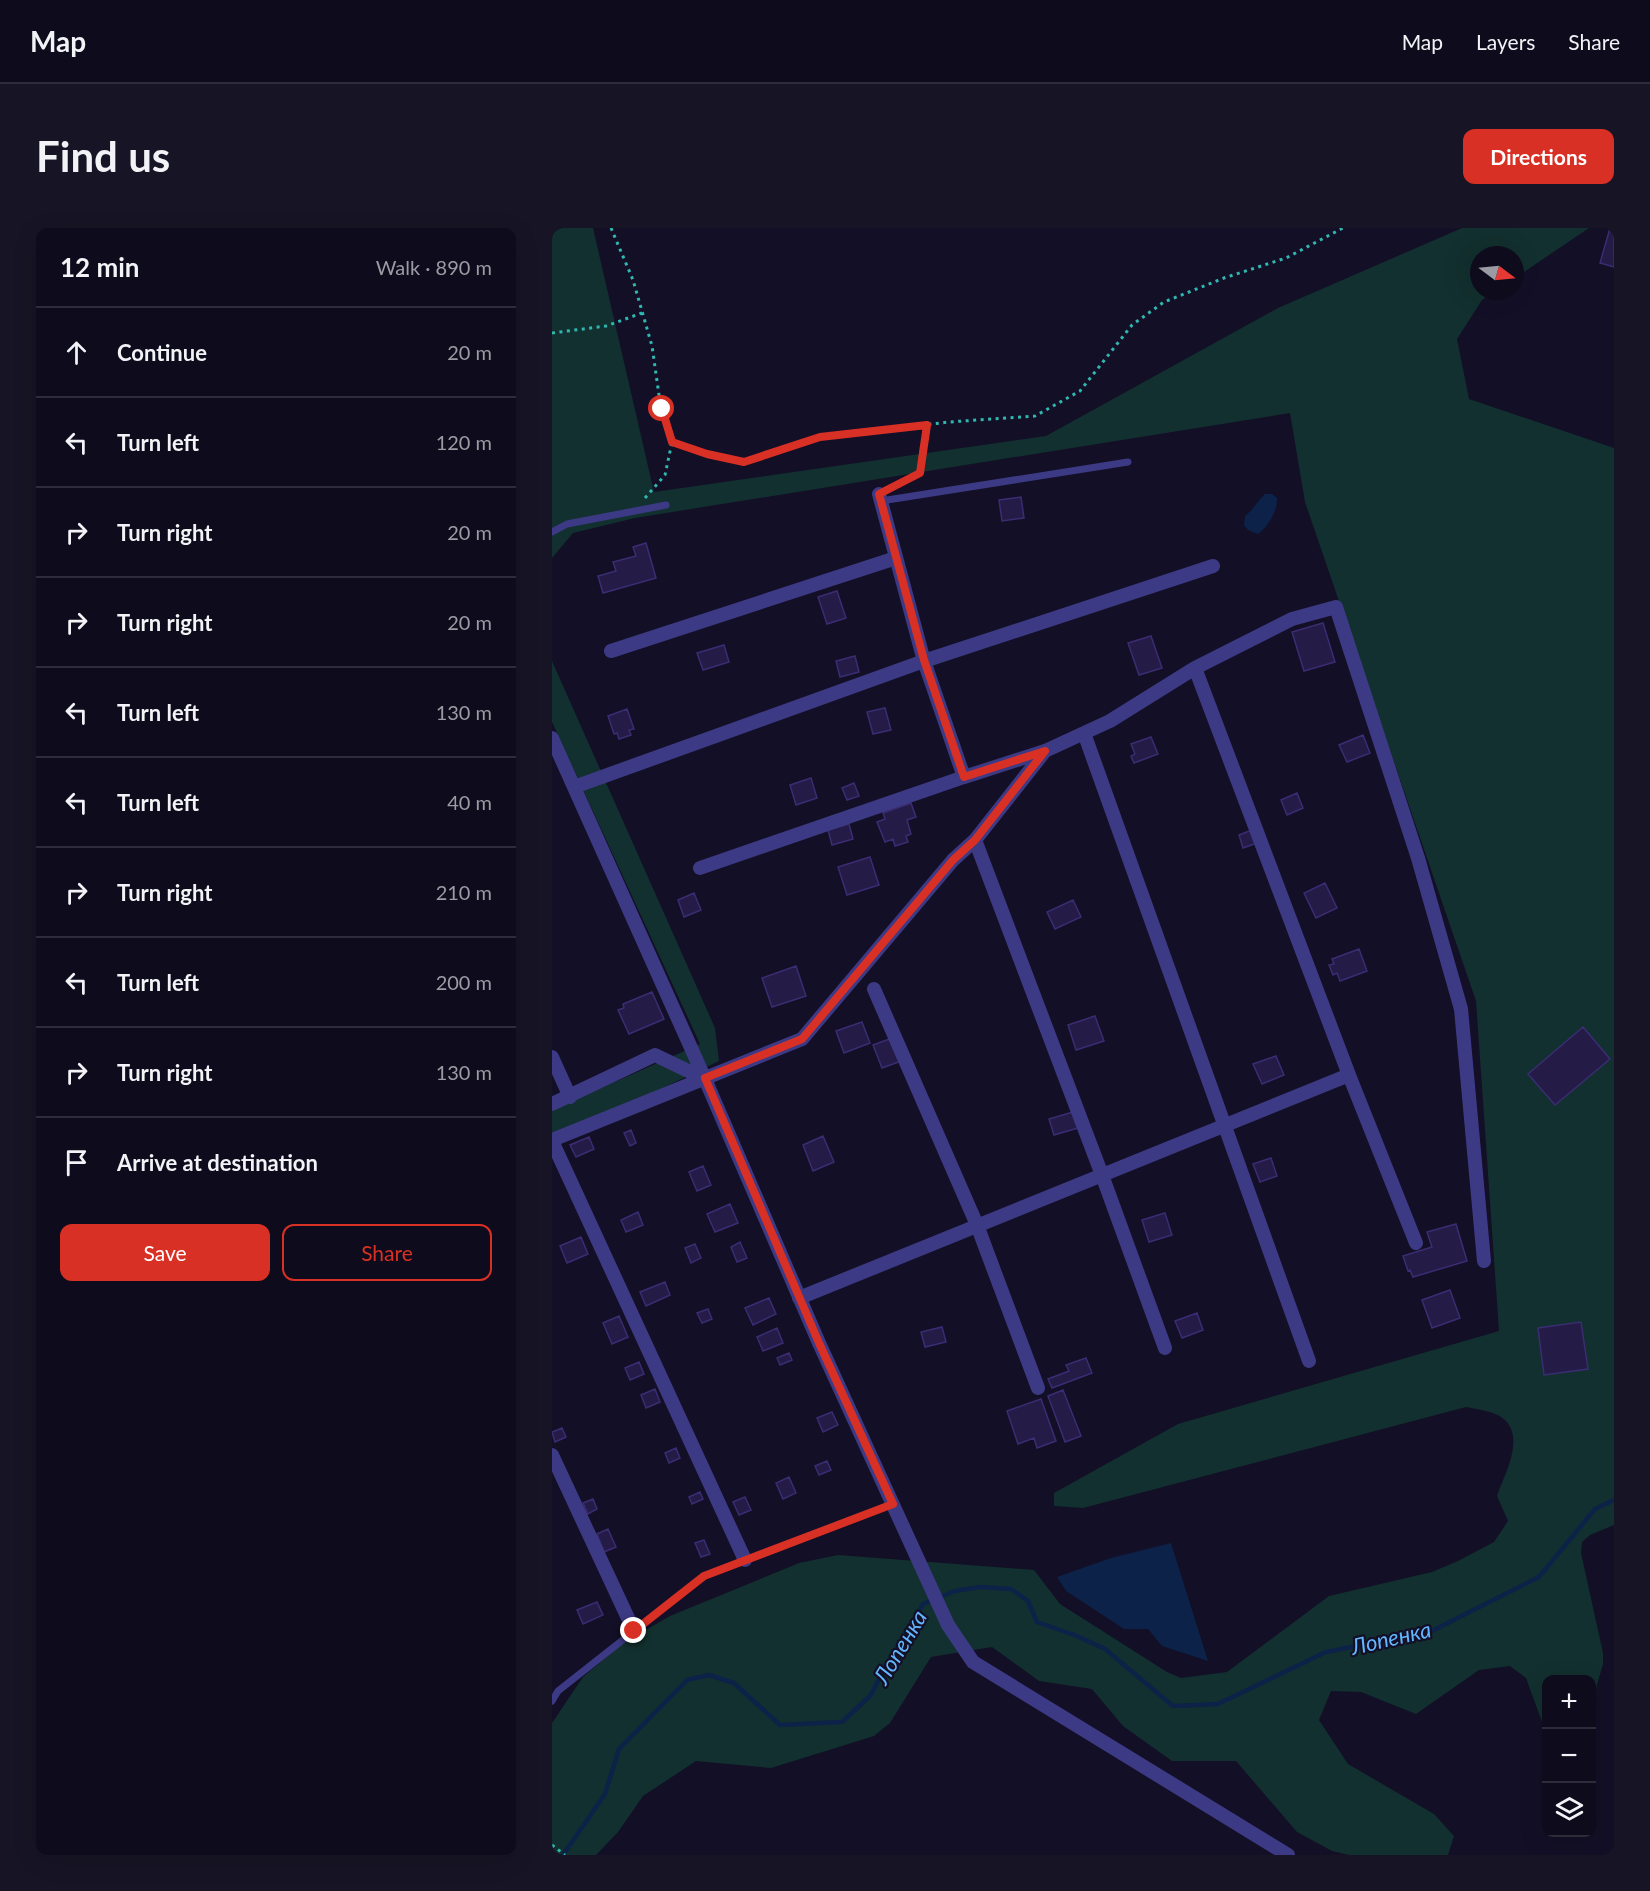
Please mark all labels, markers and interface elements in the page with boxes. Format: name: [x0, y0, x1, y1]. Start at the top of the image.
text: Map: [30, 24, 86, 58]
text: Map: [1402, 29, 1443, 54]
text: Layers: [1476, 29, 1535, 54]
text: Share: [1568, 29, 1620, 54]
button: Directions: [1463, 129, 1614, 184]
text: Find us: [36, 131, 170, 181]
north arrow: [1470, 246, 1524, 300]
text: 12 min: [60, 251, 140, 283]
text: Walk · 890 m: [376, 255, 492, 279]
icon: ahead: [60, 336, 93, 369]
text: Continue: [117, 339, 207, 366]
text: 20 m: [447, 340, 492, 364]
route start: [648, 395, 674, 421]
icon: left: [60, 426, 93, 459]
text: Turn left: [117, 429, 199, 456]
text: 120 m: [436, 430, 492, 454]
icon: right: [60, 516, 93, 549]
text: Turn right: [117, 519, 212, 546]
text: 20 m: [447, 520, 492, 544]
icon: right: [60, 606, 93, 639]
text: Turn right: [117, 609, 212, 636]
text: 20 m: [447, 610, 492, 634]
icon: left: [60, 696, 93, 729]
text: Turn left: [117, 699, 199, 726]
text: 130 m: [436, 700, 492, 724]
icon: left: [60, 786, 93, 819]
text: Turn left: [117, 789, 199, 816]
text: 40 m: [447, 790, 492, 814]
icon: right: [60, 876, 93, 909]
text: Turn right: [117, 879, 212, 906]
text: 210 m: [436, 880, 492, 904]
icon: left: [60, 966, 93, 999]
text: Turn left: [117, 969, 199, 996]
text: 200 m: [436, 970, 492, 994]
icon: right: [60, 1056, 93, 1089]
text: Turn right: [117, 1059, 212, 1086]
text: 130 m: [436, 1060, 492, 1084]
icon: arrive: [60, 1146, 93, 1179]
text: Arrive at destination: [117, 1149, 318, 1176]
button: Save: [60, 1224, 270, 1281]
button: Share: [282, 1224, 492, 1281]
water label: Лопенка: [867, 1605, 932, 1689]
water label: Лопенка: [1347, 1615, 1434, 1660]
route end: [620, 1617, 646, 1643]
map controls: [1542, 1675, 1596, 1837]
button: +: [1542, 1675, 1596, 1729]
button: −: [1542, 1729, 1596, 1783]
button: layers: [1542, 1783, 1596, 1837]

